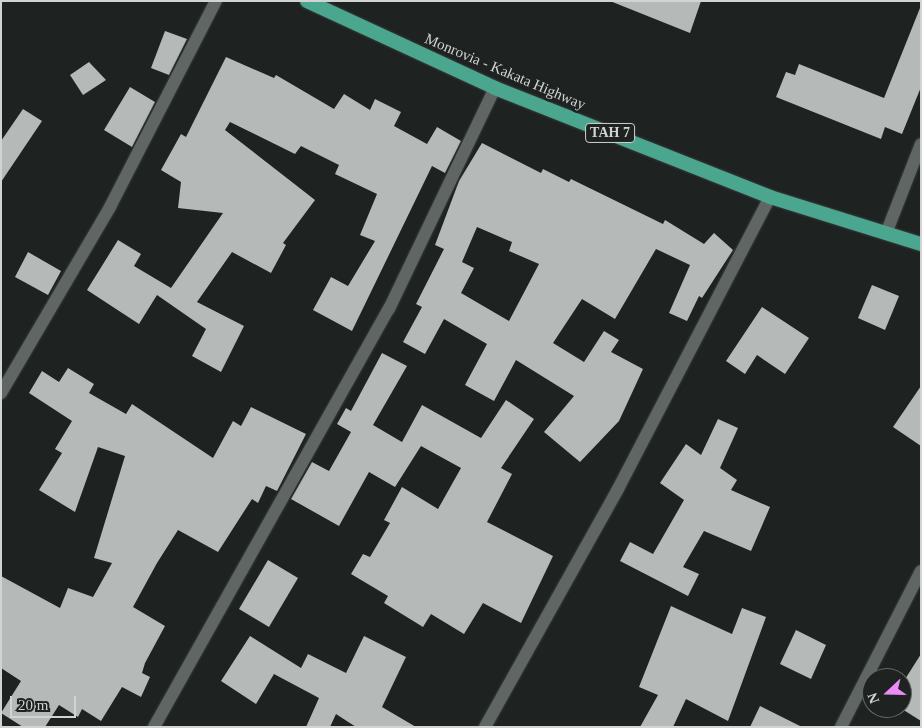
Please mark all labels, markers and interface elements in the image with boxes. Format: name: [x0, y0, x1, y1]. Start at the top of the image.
street label: Monrovia - Kakata Highway: [422, 30, 588, 114]
road number: TAH 7: [585, 122, 635, 144]
north arrow: [862, 668, 912, 718]
scale bar: [12, 686, 79, 718]
text: N: [865, 691, 882, 706]
text: 20 m: [18, 697, 48, 713]

